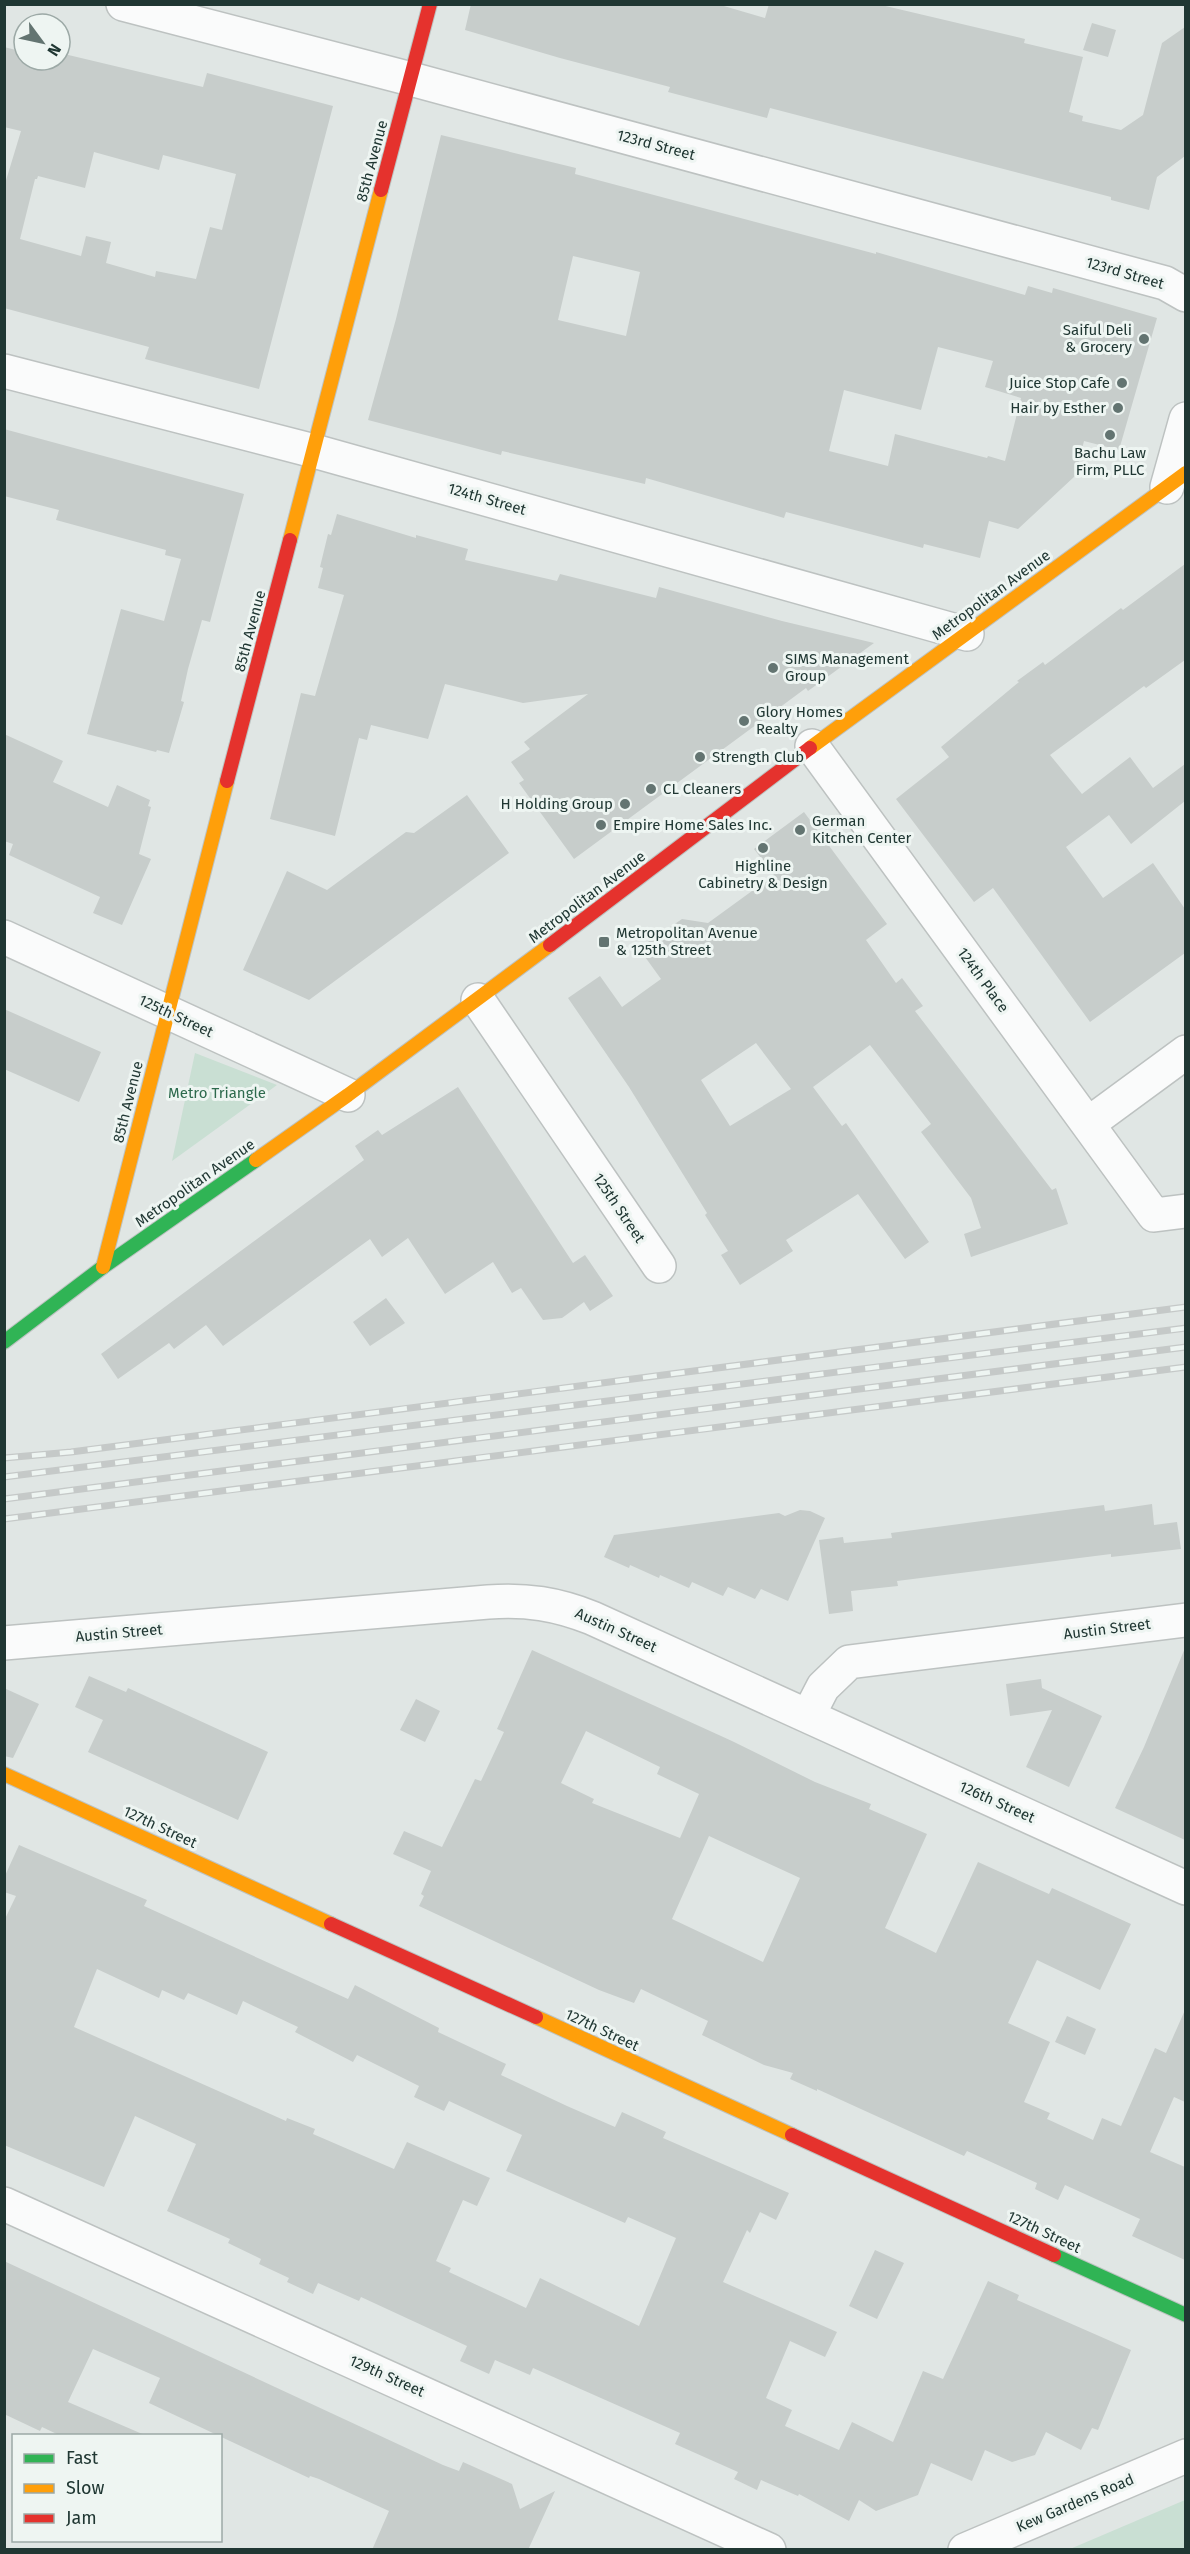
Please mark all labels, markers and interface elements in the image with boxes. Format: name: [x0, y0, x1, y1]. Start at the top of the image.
north arrow: [12, 12, 72, 72]
text: N: [43, 40, 65, 60]
street label: 85th Avenue: [352, 118, 392, 204]
street label: 123rd Street: [615, 126, 698, 164]
street label: 123rd Street: [1084, 253, 1167, 293]
place label: Saiful Deli & Grocery: [1063, 321, 1133, 356]
marker: Saiful Deli & Grocery: [1137, 332, 1151, 346]
place label: Juice Stop Cafe: [1009, 374, 1110, 392]
marker: Juice Stop Cafe: [1115, 376, 1129, 390]
place label: Hair by Esther: [1010, 399, 1106, 417]
marker: Hair by Esther: [1111, 401, 1125, 415]
marker: Bachu Law Firm, PLLC: [1103, 428, 1117, 442]
place label: Bachu Law Firm, PLLC: [1074, 444, 1146, 479]
street label: 124th Street: [446, 479, 529, 519]
street label: Metropolitan Avenue: [928, 546, 1054, 644]
street label: 85th Avenue: [230, 588, 270, 674]
place label: SIMS Management Group: [785, 650, 909, 685]
marker: SIMS Management Group: [766, 661, 780, 675]
place label: Glory Homes Realty: [756, 703, 843, 738]
marker: Glory Homes Realty: [737, 714, 751, 728]
place label: Strength Club: [712, 748, 804, 766]
marker: Strength Club: [693, 750, 707, 764]
place label: CL Cleaners: [663, 780, 741, 798]
marker: CL Cleaners: [644, 782, 658, 796]
place label: H Holding Group: [501, 795, 613, 813]
marker: H Holding Group: [618, 797, 632, 811]
place label: German Kitchen Center: [812, 812, 912, 847]
place label: Empire Home Sales Inc.: [613, 816, 772, 834]
marker: Empire Home Sales Inc.: [594, 818, 608, 832]
marker: German Kitchen Center: [793, 823, 807, 837]
marker: Highline Cabinetry & Design: [756, 841, 770, 855]
street label: Metropolitan Avenue: [525, 847, 649, 947]
place label: Highline Cabinetry & Design: [698, 857, 828, 892]
place label: Metropolitan Avenue & 125th Street: [616, 924, 758, 959]
marker: Metropolitan Avenue & 125th Street: [597, 935, 611, 949]
street label: 124th Place: [953, 944, 1013, 1016]
street label: 125th Street: [136, 991, 217, 1041]
street label: 85th Avenue: [109, 1059, 147, 1145]
park label: Metro Triangle: [168, 1084, 266, 1102]
street label: Metropolitan Avenue: [132, 1135, 258, 1231]
street label: 125th Street: [589, 1170, 649, 1247]
street label: Austin Street: [572, 1604, 660, 1656]
street label: Austin Street: [1063, 1615, 1152, 1643]
street label: Austin Street: [75, 1620, 164, 1646]
street label: 126th Street: [956, 1777, 1038, 1827]
street label: 127th Street: [120, 1802, 200, 1852]
street label: 127th Street: [562, 2005, 642, 2055]
street label: 127th Street: [1004, 2207, 1084, 2257]
street label: 129th Street: [347, 2351, 428, 2401]
legend: [12, 2434, 222, 2542]
text: Fast: [66, 2447, 99, 2469]
street label: Kew Gardens Road: [1013, 2470, 1137, 2536]
text: Slow: [66, 2477, 105, 2499]
text: Jam: [66, 2507, 97, 2529]

